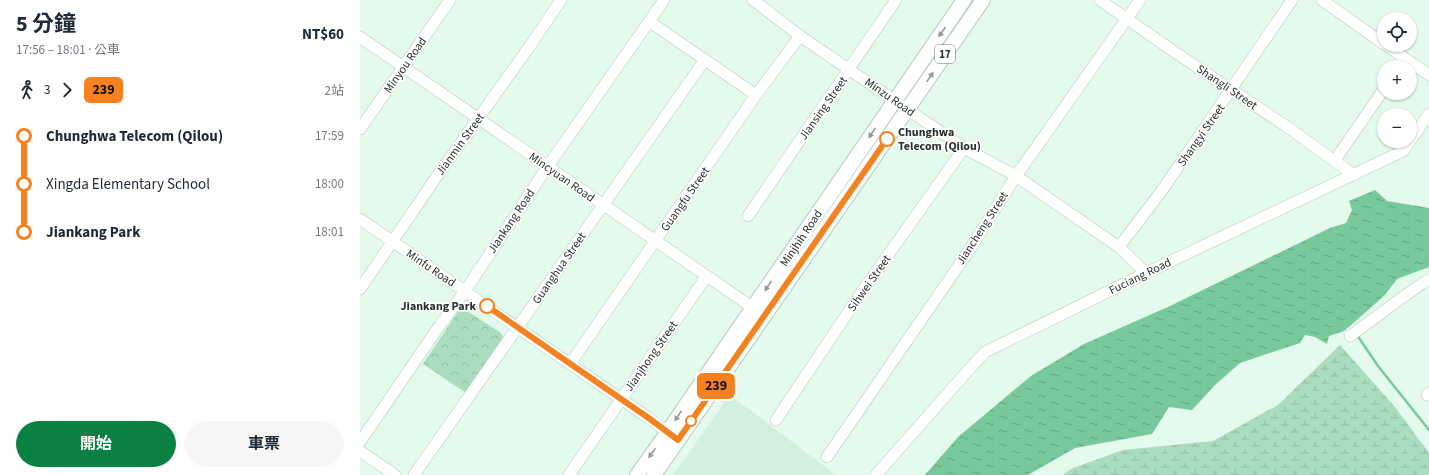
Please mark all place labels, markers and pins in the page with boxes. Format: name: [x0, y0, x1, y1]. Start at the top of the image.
place label: Chunghwa Telecom (Qilou): [898, 124, 981, 155]
marker: Chunghwa Telecom (Qilou): [879, 131, 895, 147]
place label: Jiankang Park: [401, 298, 476, 315]
marker: Jiankang Park: [479, 298, 495, 314]
unlabelled marker: [685, 415, 697, 427]

